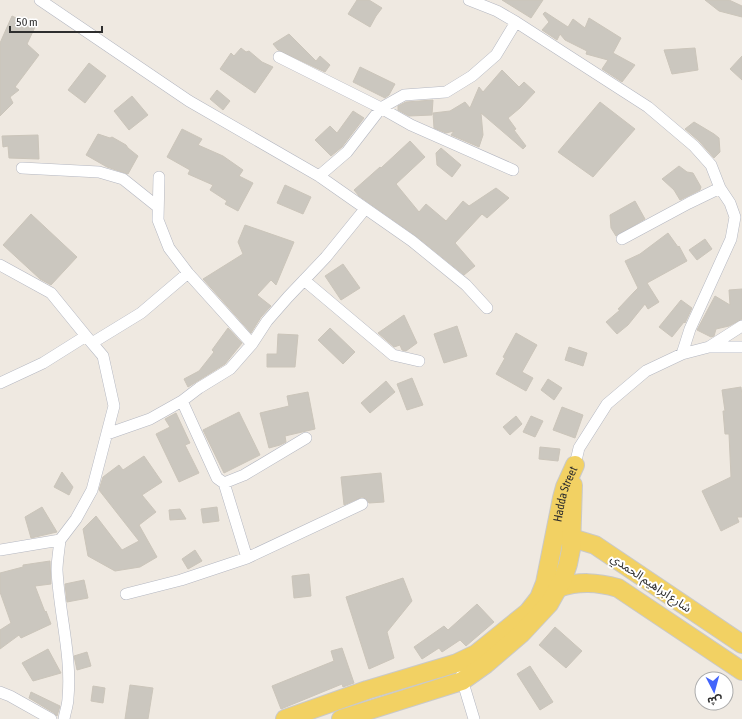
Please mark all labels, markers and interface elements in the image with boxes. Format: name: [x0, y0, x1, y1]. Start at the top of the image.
scale bar: [10, 8, 102, 34]
text: 50 m: [16, 15, 38, 29]
street label: Hadda Street: [550, 464, 581, 523]
street label: شارع ابراهيم الحمدي: [606, 551, 694, 617]
north arrow: [694, 671, 734, 711]
text: ش: [707, 693, 723, 708]

